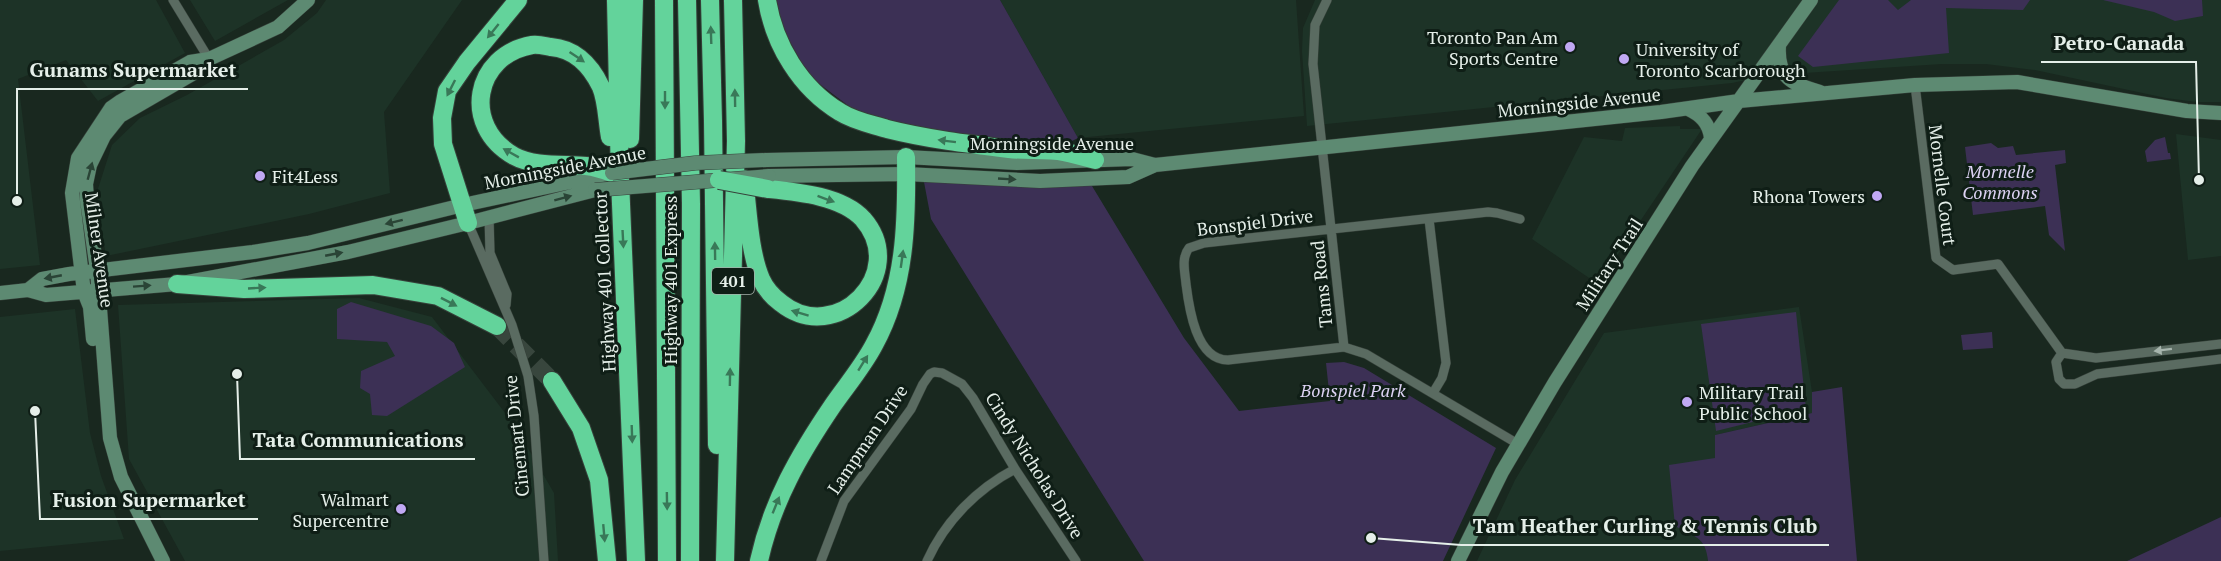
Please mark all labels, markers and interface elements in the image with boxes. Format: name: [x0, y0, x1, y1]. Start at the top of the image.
one-way arrow: [487, 23, 500, 38]
callout: Petro-Canada: [2041, 24, 2196, 62]
one-way arrow: [706, 25, 716, 44]
place label: Toronto Pan Am Sports Centre: [1427, 25, 1558, 70]
text: Petro-Canada: [2053, 29, 2185, 56]
place label: University of Toronto Scarborough: [1636, 37, 1806, 82]
marker: Toronto Pan Am Sports Centre: [1563, 40, 1577, 54]
callout: Gunams Supermarket: [17, 51, 248, 89]
one-way arrow: [569, 52, 586, 63]
marker: University of Toronto Scarborough: [1617, 52, 1631, 66]
text: Gunams Supermarket: [29, 56, 237, 83]
one-way arrow: [446, 80, 455, 97]
street label: Morningside Avenue: [1496, 81, 1662, 123]
one-way arrow: [730, 88, 740, 107]
one-way arrow: [660, 91, 670, 110]
street label: Mornelle Court: [1924, 123, 1962, 247]
street label: Morningside Avenue: [970, 131, 1134, 155]
one-way arrow: [938, 136, 957, 146]
street label: Morningside Avenue: [482, 140, 648, 194]
one-way arrow: [502, 148, 519, 158]
park label: Mornelle Commons: [1962, 159, 2038, 204]
one-way arrow: [85, 162, 95, 180]
place label: Fit4Less: [272, 164, 338, 188]
marker: Fit4Less: [253, 169, 267, 183]
one-way arrow: [997, 175, 1016, 184]
place label: Rhona Towers: [1752, 184, 1865, 208]
marker: Rhona Towers: [1870, 189, 1884, 203]
street label: Milner Avenue: [80, 191, 120, 309]
street label: Highway 401 Collector: [587, 191, 621, 373]
one-way arrow: [553, 193, 572, 203]
one-way arrow: [817, 195, 835, 205]
street label: Highway 401 Express: [658, 196, 682, 364]
street label: Bonspiel Drive: [1196, 203, 1314, 241]
street label: Military Trail: [1570, 213, 1648, 315]
one-way arrow: [385, 218, 403, 228]
one-way arrow: [618, 229, 627, 248]
street label: Tams Road: [1304, 239, 1338, 329]
one-way arrow: [710, 241, 720, 260]
one-way arrow: [325, 249, 344, 258]
one-way arrow: [897, 250, 906, 269]
road number: 401: [712, 268, 754, 294]
one-way arrow: [43, 273, 62, 282]
one-way arrow: [133, 281, 152, 291]
one-way arrow: [247, 284, 266, 293]
one-way arrow: [441, 297, 458, 307]
one-way arrow: [791, 308, 809, 317]
one-way arrow: [2153, 346, 2172, 355]
one-way arrow: [858, 354, 869, 371]
one-way arrow: [726, 367, 735, 386]
street label: Cinemart Drive: [498, 374, 534, 498]
park label: Bonspiel Park: [1299, 378, 1406, 402]
street label: Lampman Drive: [821, 380, 913, 498]
place label: Military Trail Public School: [1699, 380, 1807, 425]
street label: Cindy Nicholas Drive: [980, 387, 1090, 543]
marker: Military Trail Public School: [1680, 395, 1694, 409]
callout: Tata Communications: [240, 421, 475, 459]
one-way arrow: [627, 424, 637, 443]
text: Tata Communications: [252, 426, 464, 453]
callout: Fusion Supermarket: [40, 481, 258, 519]
text: Fusion Supermarket: [52, 486, 246, 513]
place label: Walmart Supercentre: [292, 487, 389, 532]
one-way arrow: [662, 491, 672, 510]
one-way arrow: [772, 496, 781, 514]
marker: Walmart Supercentre: [394, 502, 408, 516]
callout: Tam Heather Curling & Tennis Club: [1461, 507, 1829, 545]
text: Tam Heather Curling & Tennis Club: [1473, 512, 1817, 539]
one-way arrow: [599, 523, 609, 542]

